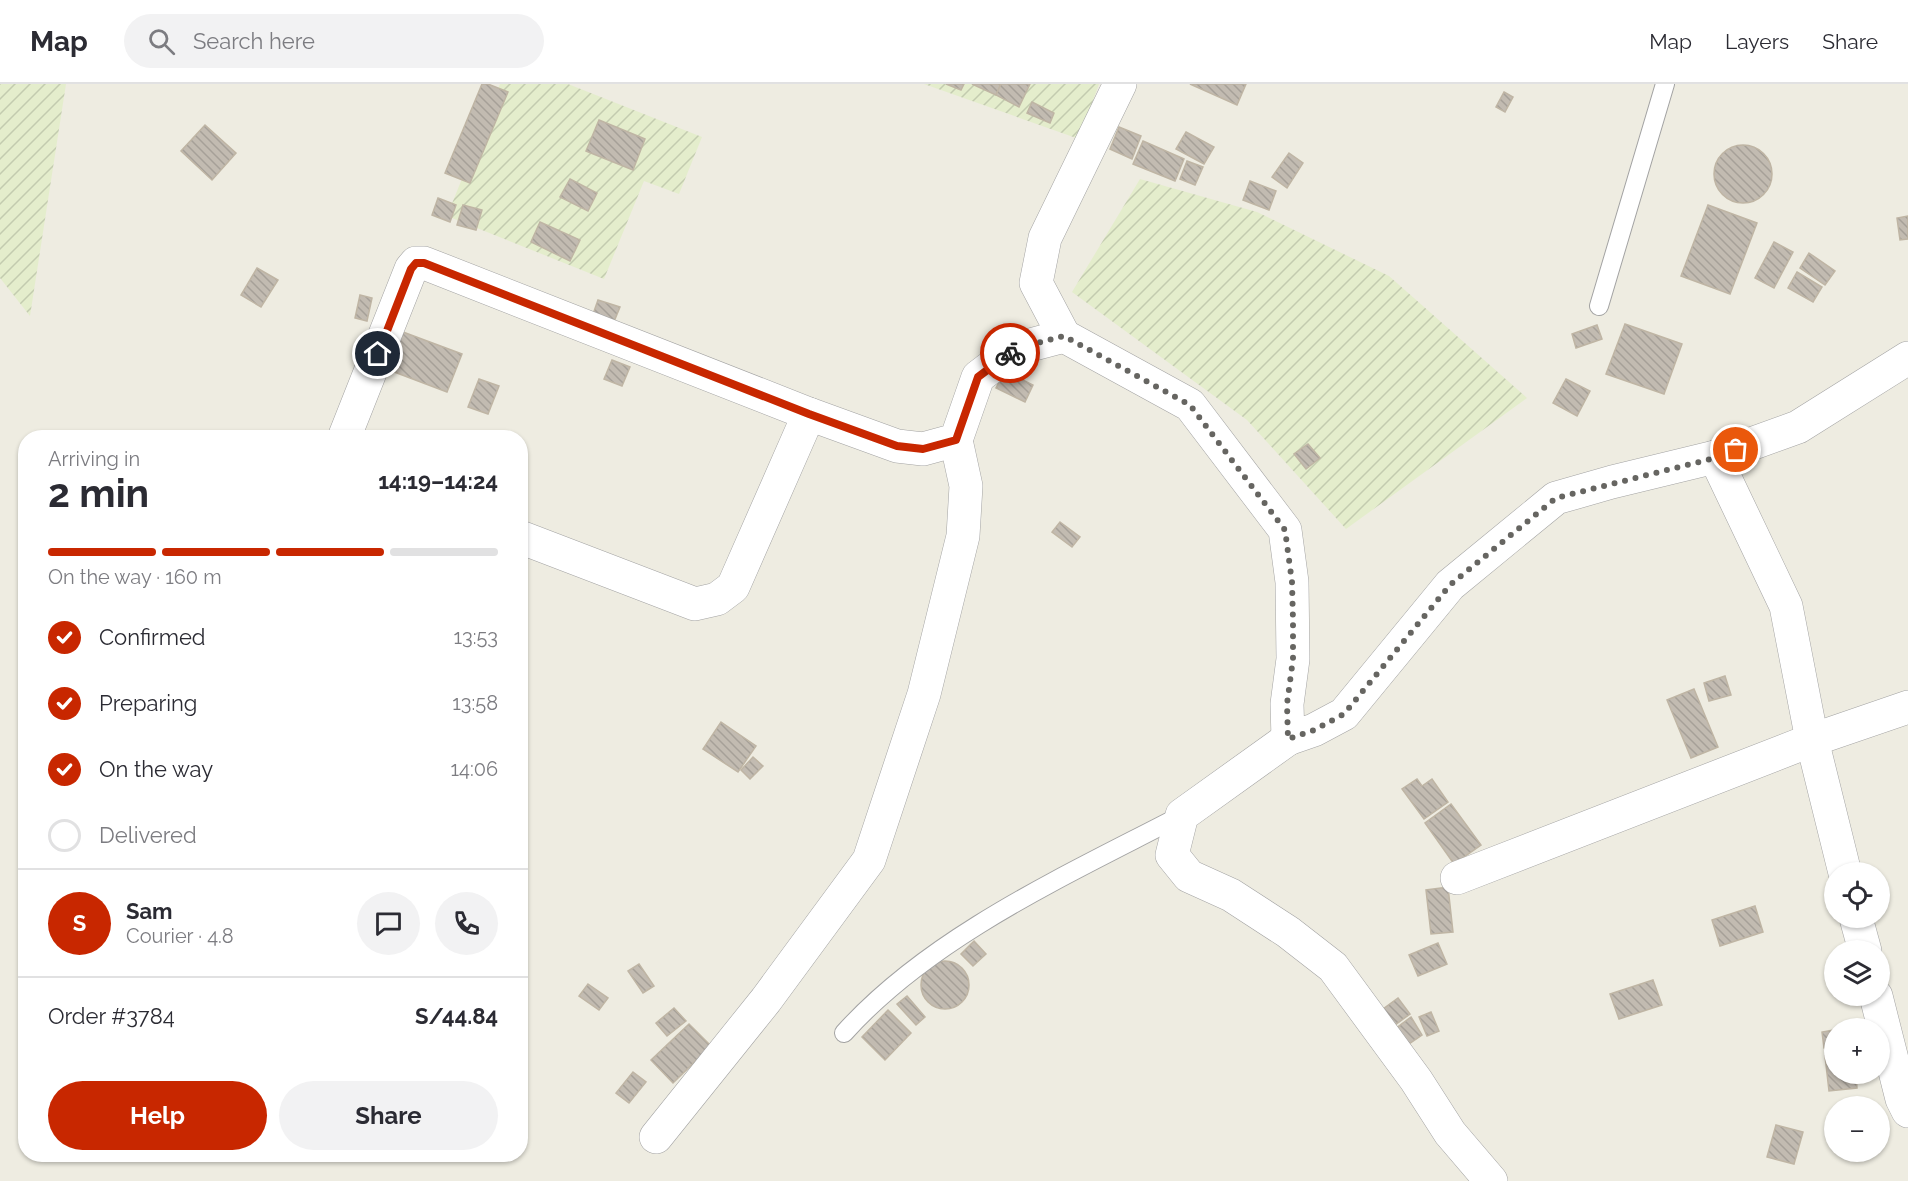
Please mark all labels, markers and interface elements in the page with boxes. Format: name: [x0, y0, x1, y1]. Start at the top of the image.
search box: [124, 14, 544, 68]
text: Map: [30, 25, 88, 58]
icon: search: [145, 25, 178, 58]
text: Search here: [193, 28, 315, 54]
text: Map: [1649, 29, 1692, 54]
text: Layers: [1725, 29, 1789, 54]
text: Share: [1822, 29, 1878, 54]
courier: [980, 323, 1040, 383]
pin: [352, 328, 403, 379]
icon: home: [361, 337, 394, 370]
icon: bike: [994, 337, 1027, 370]
pin: [1710, 424, 1761, 475]
icon: bag: [1719, 433, 1752, 466]
text: Arriving in: [48, 447, 140, 471]
text: 14:19–14:24: [378, 468, 498, 494]
text: 2 min: [48, 470, 149, 516]
text: On the way · 160 m: [48, 565, 222, 589]
icon: check: [48, 621, 81, 654]
text: Confirmed: [99, 624, 206, 650]
text: 13:53: [453, 625, 498, 649]
icon: check: [48, 687, 81, 720]
text: Preparing: [99, 690, 197, 716]
text: 13:58: [452, 691, 498, 715]
icon: check: [48, 753, 81, 786]
text: On the way: [99, 756, 213, 782]
text: 14:06: [450, 757, 498, 781]
text: Delivered: [99, 822, 197, 848]
map controls: [1824, 862, 1890, 1162]
button: locate: [1824, 862, 1890, 928]
button: chat: [357, 892, 420, 955]
button: phone: [435, 892, 498, 955]
text: Sam: [126, 898, 173, 924]
text: S: [73, 910, 86, 936]
text: Courier · 4.8: [126, 924, 234, 948]
button: layers: [1824, 940, 1890, 1006]
text: Order #3784: [48, 1003, 175, 1029]
text: S/44.84: [415, 1003, 498, 1029]
button: +: [1824, 1018, 1890, 1084]
button: Help: [48, 1081, 267, 1150]
button: Share: [279, 1081, 498, 1150]
button: −: [1824, 1096, 1890, 1162]

